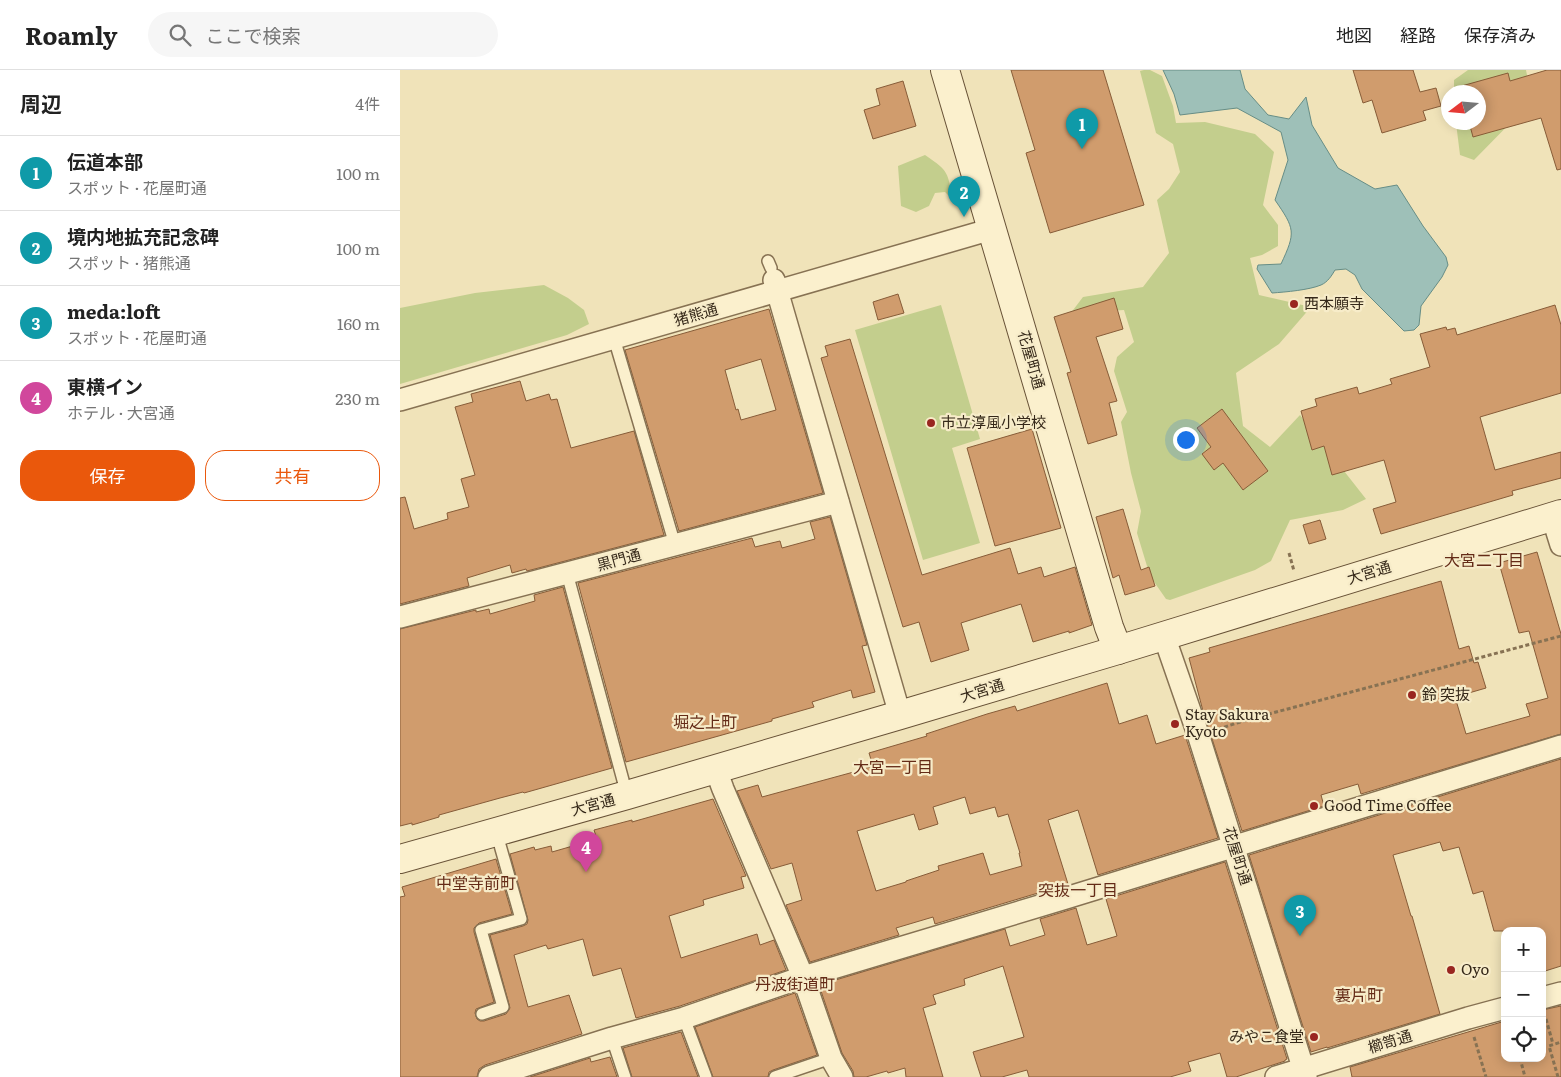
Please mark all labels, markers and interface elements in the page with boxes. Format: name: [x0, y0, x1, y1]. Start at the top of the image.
search box: [148, 12, 498, 57]
text: Roamly: [25, 17, 118, 52]
icon: search: [166, 21, 194, 49]
text: ここで検索: [206, 21, 301, 49]
text: 地図: [1336, 21, 1372, 48]
text: 経路: [1400, 21, 1436, 48]
text: 保存済み: [1464, 21, 1536, 48]
north arrow: [1441, 85, 1486, 130]
text: 周辺: [20, 87, 62, 118]
text: 4件: [355, 91, 380, 115]
pin: 1: [1066, 108, 1098, 149]
text: 伝道本部: [67, 147, 143, 175]
text: 1: [33, 161, 39, 185]
text: 100 m: [336, 161, 380, 185]
text: スポット · 花屋町通: [67, 175, 207, 199]
pin: 2: [948, 176, 980, 217]
text: 境内地拡充記念碑: [67, 222, 219, 250]
text: 2: [32, 236, 40, 260]
text: 100 m: [336, 236, 380, 260]
text: スポット · 猪熊通: [67, 250, 191, 274]
place label: 西本願寺: [1304, 291, 1364, 314]
street label: 猪熊通: [671, 296, 720, 331]
text: meda:loft: [67, 297, 161, 325]
marker: 西本願寺: [1288, 298, 1300, 310]
text: 3: [32, 311, 40, 335]
text: 160 m: [337, 311, 380, 335]
text: スポット · 花屋町通: [67, 325, 207, 349]
street label: 花屋町通: [1013, 328, 1052, 392]
text: 東横イン: [67, 372, 143, 400]
text: 4: [31, 386, 41, 410]
text: 230 m: [335, 386, 380, 410]
text: ホテル · 大宮通: [67, 400, 175, 424]
place label: 市立淳風小学校: [941, 410, 1046, 433]
marker: 市立淳風小学校: [925, 417, 937, 429]
your location: [1173, 427, 1199, 453]
button: 保存: [20, 450, 195, 501]
button: 共有: [205, 450, 380, 501]
street label: 黒門通: [594, 542, 643, 575]
district label: 大宮二丁目: [1444, 547, 1524, 571]
street label: 大宮通: [1344, 554, 1393, 589]
street label: 大宮通: [957, 672, 1006, 707]
place label: 鈴 突抜: [1422, 682, 1470, 705]
marker: 鈴 突抜: [1406, 689, 1418, 701]
place label: Stay Sakura Kyoto: [1185, 702, 1270, 742]
district label: 堀之上町: [673, 709, 737, 733]
marker: Stay Sakura Kyoto: [1169, 718, 1181, 730]
district label: 大宮一丁目: [853, 754, 933, 778]
street label: 大宮通: [568, 787, 617, 820]
place label: Good Time Coffee: [1324, 793, 1452, 816]
marker: Good Time Coffee: [1308, 800, 1320, 812]
street label: 花屋町通: [1218, 823, 1259, 888]
pin: 4: [570, 831, 602, 872]
district label: 中堂寺前町: [436, 870, 516, 894]
district label: 突抜一丁目: [1038, 877, 1118, 901]
pin: 3: [1284, 895, 1316, 936]
map controls: [1501, 927, 1546, 1062]
button: +: [1501, 927, 1546, 972]
place label: Oyo: [1461, 957, 1490, 980]
marker: Oyo: [1445, 964, 1457, 976]
district label: 丹波街道町: [755, 971, 835, 995]
button: −: [1501, 972, 1546, 1017]
district label: 裏片町: [1335, 982, 1383, 1006]
button: locate: [1501, 1017, 1546, 1062]
street label: 櫛笥通: [1365, 1023, 1414, 1058]
place label: みやこ食堂: [1229, 1024, 1304, 1047]
marker: みやこ食堂: [1308, 1031, 1320, 1043]

